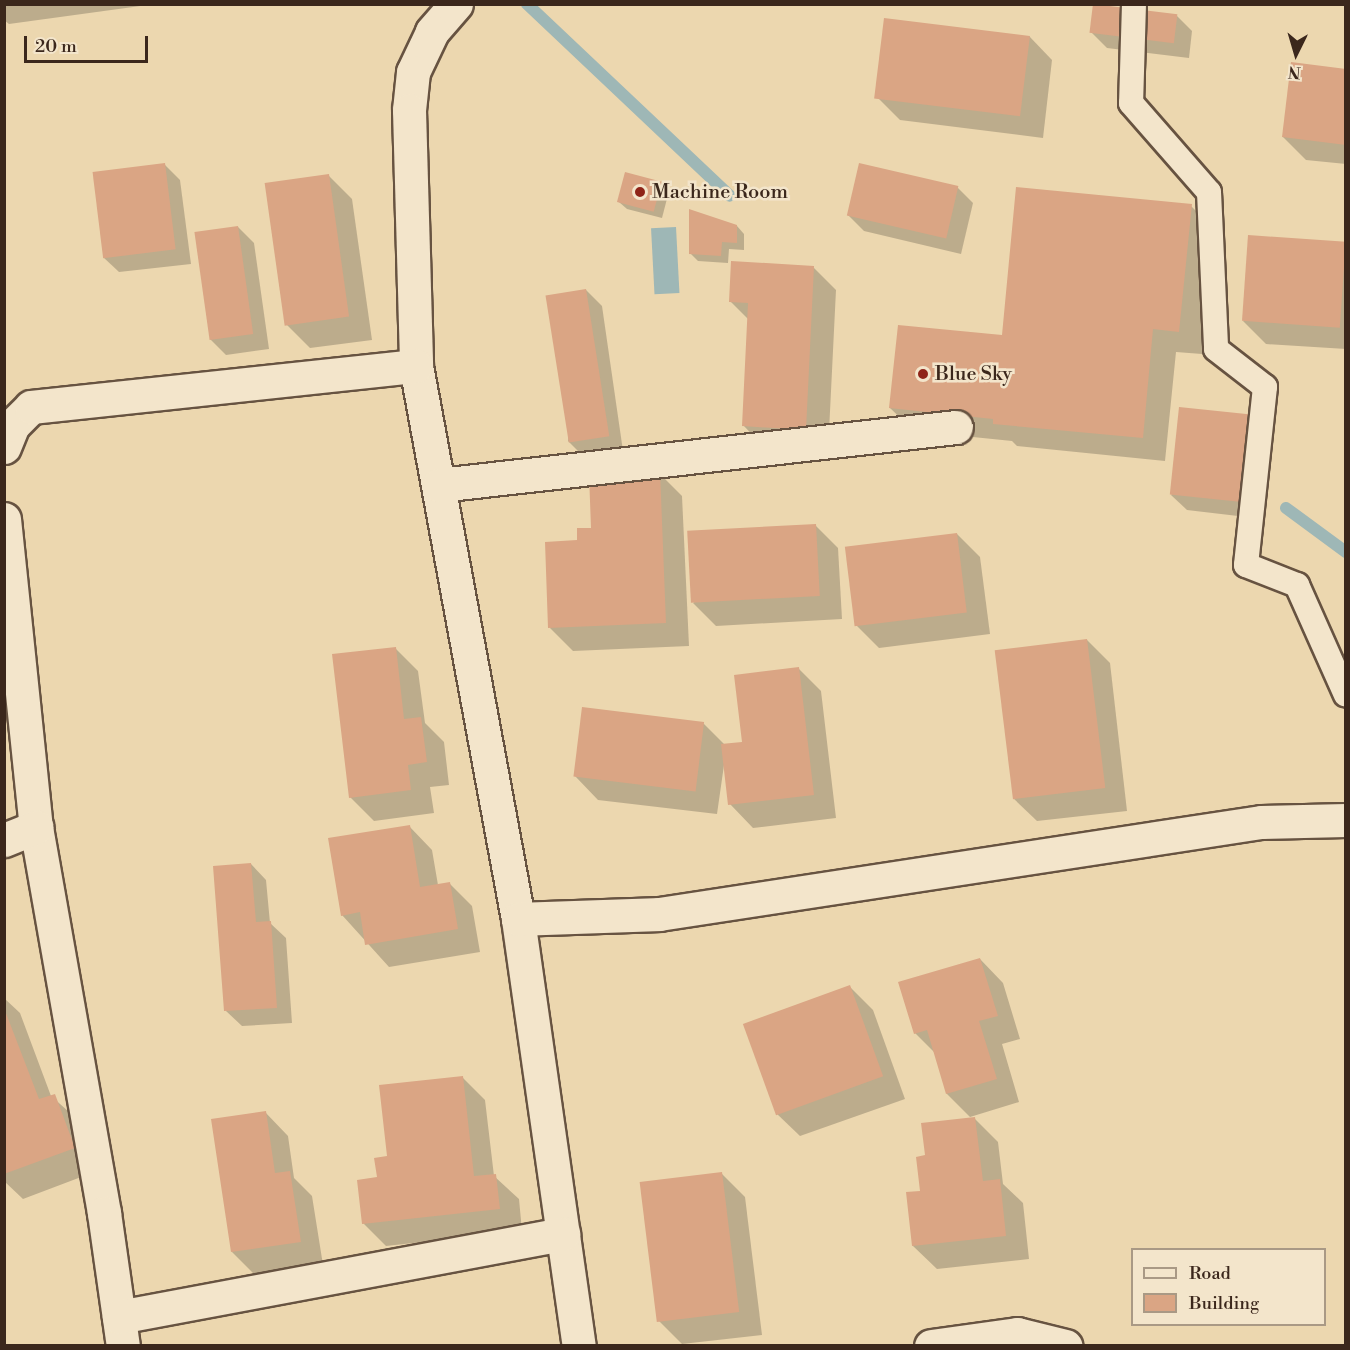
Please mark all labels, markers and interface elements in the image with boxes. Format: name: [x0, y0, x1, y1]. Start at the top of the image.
scale bar: [27, 24, 152, 62]
north arrow: [1266, 24, 1326, 84]
text: 20 m: [35, 35, 77, 58]
text: N: [1287, 61, 1302, 82]
place label: Machine Room: [652, 180, 788, 204]
marker: Machine Room: [633, 185, 647, 199]
place label: Blue Sky: [935, 362, 1012, 386]
marker: Blue Sky: [916, 367, 930, 381]
legend: [1131, 1248, 1326, 1326]
text: Road: [1189, 1262, 1231, 1285]
text: Building: [1189, 1292, 1259, 1315]

